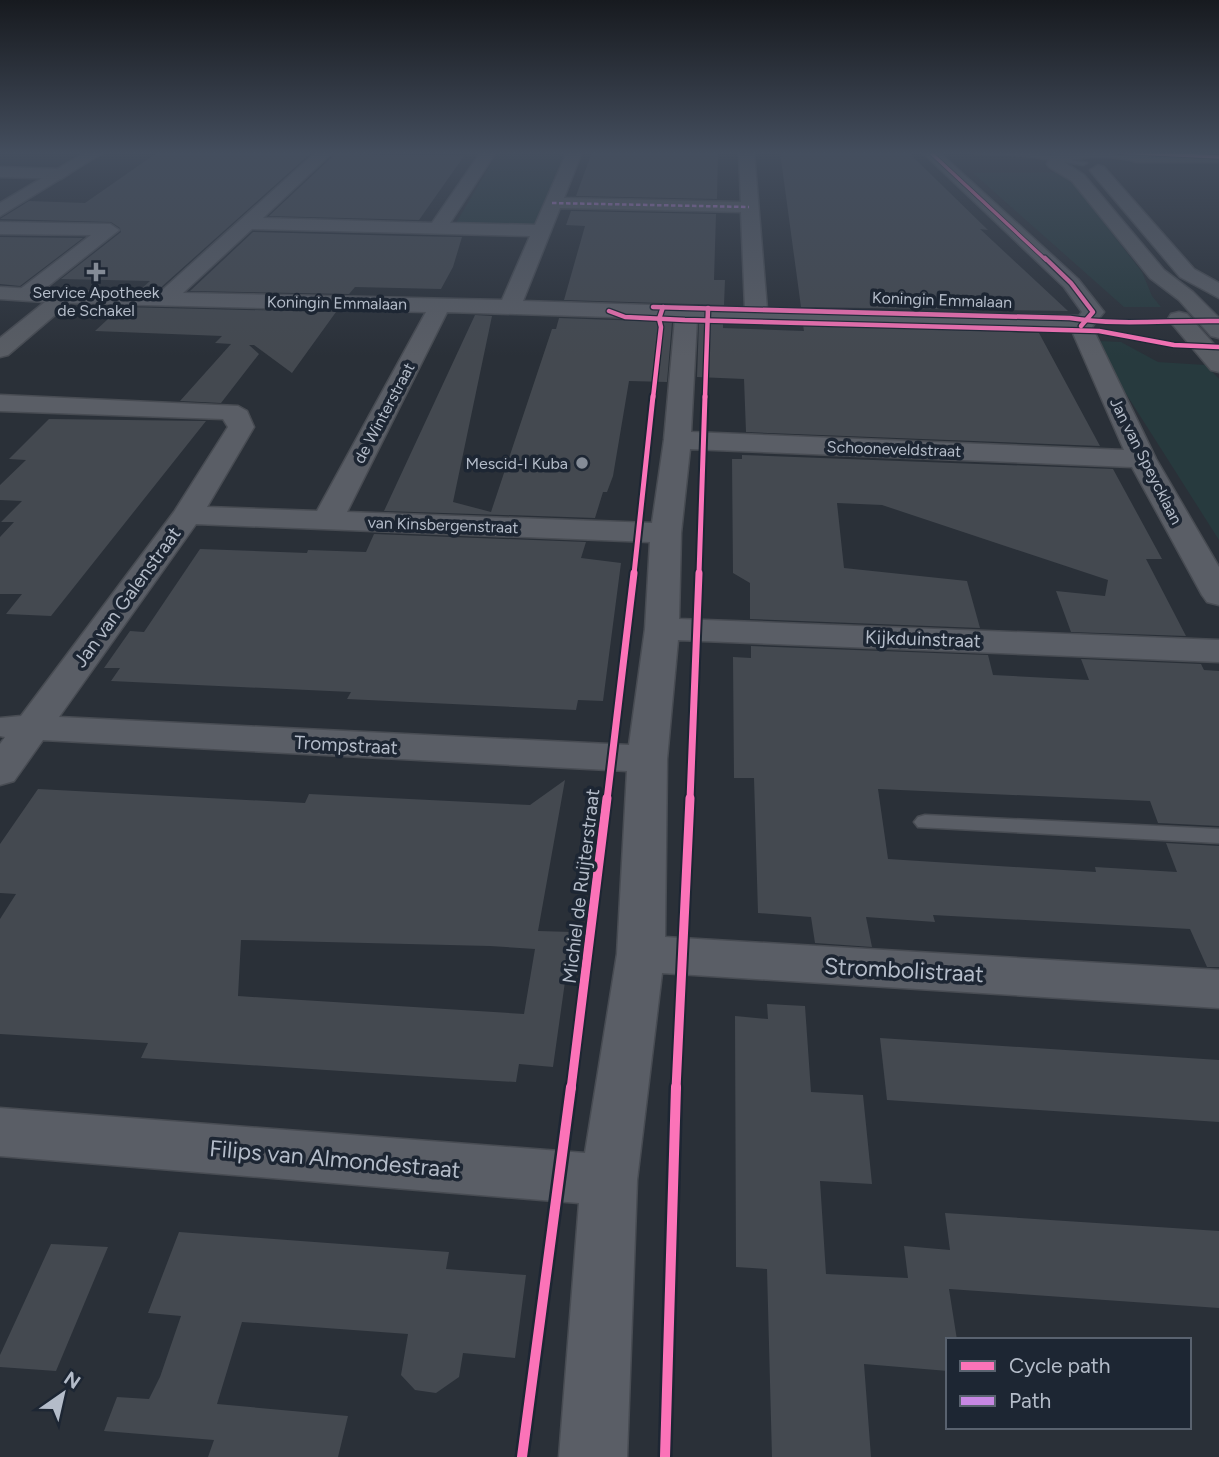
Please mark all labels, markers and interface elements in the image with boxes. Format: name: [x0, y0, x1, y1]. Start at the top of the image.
marker: Service Apotheek de Schakel: [88, 264, 104, 280]
place label: Service Apotheek de Schakel: [32, 283, 160, 320]
street label: Koningin Emmalaan: [872, 288, 1012, 312]
street label: Koningin Emmalaan: [267, 292, 407, 314]
street label: de Winterstraat: [349, 359, 419, 467]
street label: Jan van Speycklaan: [1106, 394, 1186, 528]
street label: Schooneveldstraat: [826, 437, 962, 461]
place label: Mescid-I Kuba: [465, 454, 568, 473]
marker: Mescid-I Kuba: [574, 455, 590, 471]
street label: van Kinsbergenstraat: [367, 513, 519, 537]
street label: Jan van Galenstraat: [68, 522, 186, 672]
street label: Kijkduinstraat: [865, 625, 981, 653]
street label: Trompstraat: [294, 731, 398, 759]
street label: Michiel de Ruijterstraat: [558, 787, 604, 985]
street label: Strombolistraat: [823, 952, 985, 988]
street label: Filips van Almondestraat: [208, 1134, 462, 1184]
legend: [946, 1338, 1191, 1429]
text: Cycle path: [1009, 1353, 1110, 1378]
north arrow: [28, 1359, 98, 1429]
text: N: [60, 1367, 85, 1394]
text: Path: [1009, 1388, 1051, 1413]

